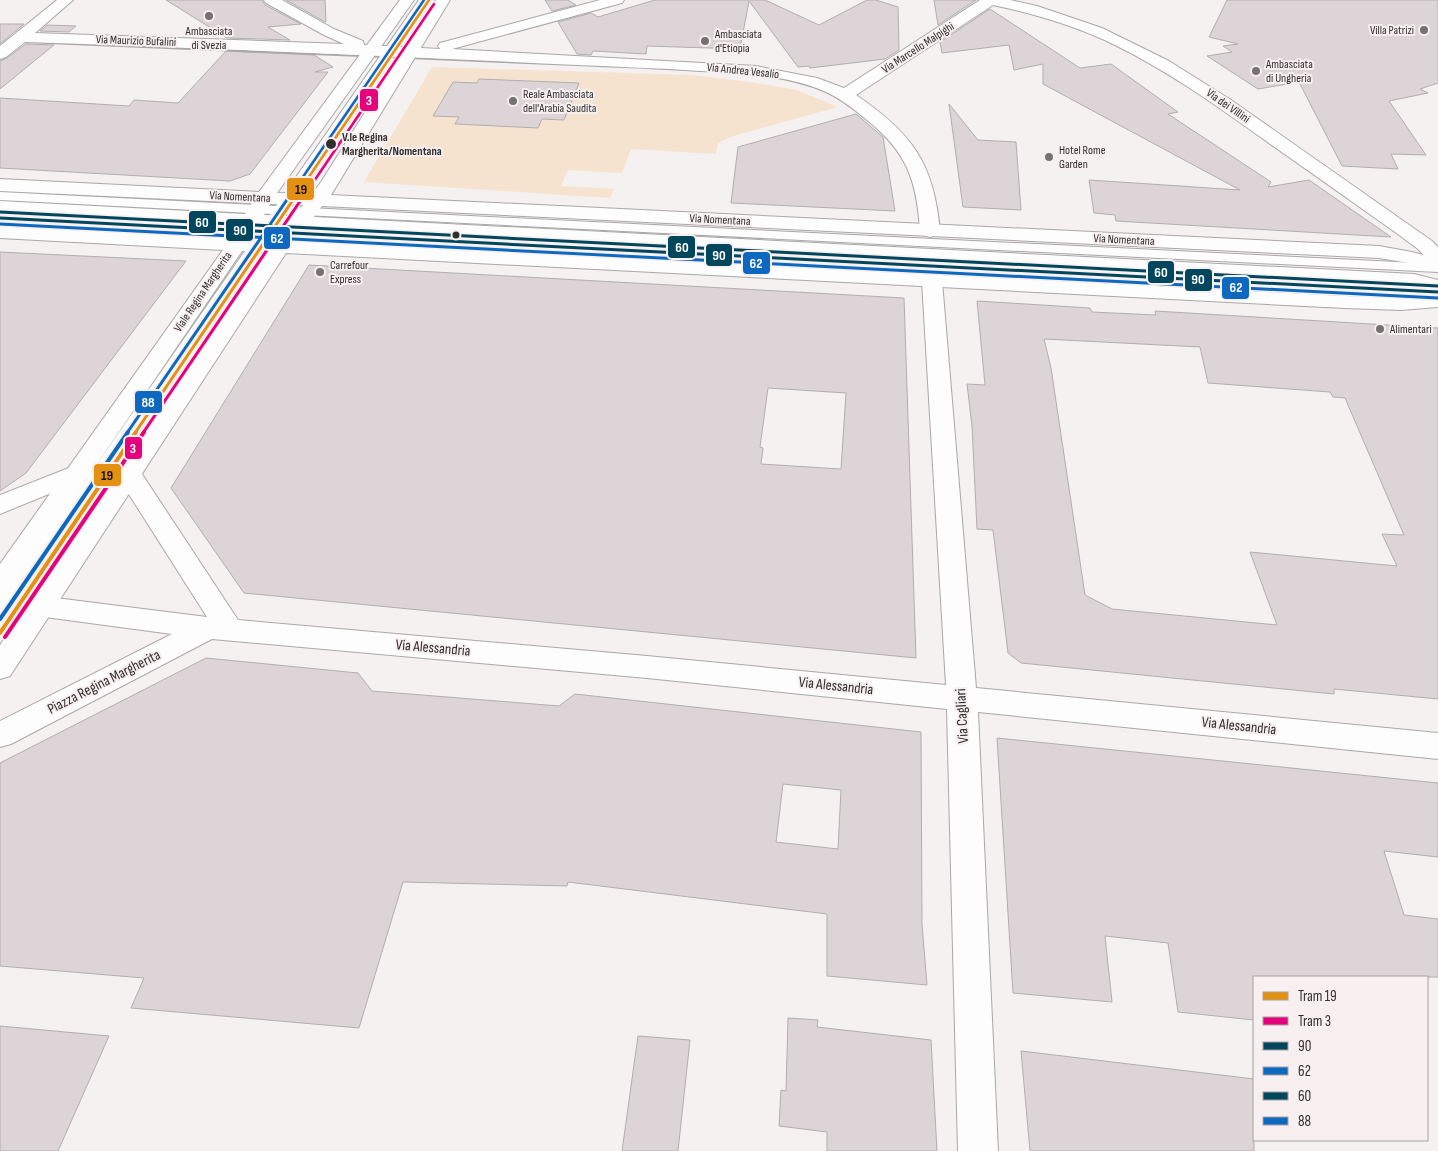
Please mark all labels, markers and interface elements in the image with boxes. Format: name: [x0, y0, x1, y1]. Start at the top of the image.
marker: Ambasciata di Svezia: [203, 10, 215, 22]
street label: Via Marcello Malpighi: [879, 19, 957, 77]
place label: Villa Patrizi: [1370, 23, 1414, 38]
place label: Ambasciata di Svezia: [185, 24, 233, 53]
marker: Villa Patrizi: [1418, 24, 1430, 36]
place label: Ambasciata d'Etiopia: [714, 27, 762, 56]
street label: Via Maurizio Bufalini: [96, 32, 176, 50]
marker: Ambasciata d'Etiopia: [699, 35, 711, 47]
place label: Ambasciata di Ungheria: [1265, 57, 1313, 86]
street label: Via Andrea Vesalio: [706, 60, 780, 82]
marker: Ambasciata di Ungheria: [1250, 65, 1262, 77]
street label: Via dei Villini: [1203, 85, 1253, 127]
place label: Reale Ambasciata dell'Arabia Saudita: [523, 87, 597, 116]
line badge: 3: [359, 88, 379, 112]
text: 3: [366, 92, 372, 109]
marker: Reale Ambasciata dell'Arabia Saudita: [507, 95, 519, 107]
place label: V.le Regina Margherita/Nomentana: [342, 130, 442, 159]
marker: V.le Regina Margherita/Nomentana: [324, 137, 338, 151]
place label: Hotel Rome Garden: [1059, 143, 1106, 172]
marker: Hotel Rome Garden: [1043, 151, 1055, 163]
line badge: 19: [286, 177, 315, 201]
text: 19: [295, 181, 307, 198]
street label: Via Nomentana: [209, 188, 271, 206]
line badge: 60: [188, 210, 217, 234]
street label: Via Nomentana: [689, 211, 751, 229]
text: 60: [195, 214, 209, 231]
line badge: 90: [225, 218, 254, 242]
text: 90: [233, 222, 247, 239]
line badge: 62: [263, 226, 291, 250]
text: 62: [271, 230, 283, 247]
unlabelled marker: [451, 230, 461, 240]
street label: Via Nomentana: [1093, 231, 1155, 249]
line badge: 60: [667, 235, 696, 259]
text: 60: [675, 239, 689, 256]
line badge: 90: [705, 243, 733, 267]
text: 90: [712, 247, 726, 264]
street label: Viale Regina Margherita: [171, 249, 236, 335]
line badge: 62: [742, 251, 771, 275]
text: 62: [750, 255, 762, 272]
place label: Carrefour Express: [330, 258, 369, 287]
line badge: 60: [1147, 260, 1175, 284]
text: 60: [1154, 264, 1168, 281]
marker: Carrefour Express: [314, 266, 326, 278]
line badge: 90: [1184, 268, 1213, 292]
text: 90: [1191, 271, 1205, 288]
line badge: 62: [1221, 276, 1250, 300]
text: 62: [1230, 279, 1242, 296]
place label: Alimentari: [1389, 322, 1432, 337]
marker: Alimentari: [1374, 323, 1386, 335]
line badge: 88: [134, 390, 163, 414]
text: 88: [141, 394, 155, 411]
line badge: 3: [124, 436, 143, 460]
text: 3: [130, 440, 136, 457]
line badge: 19: [93, 463, 122, 487]
text: 19: [101, 467, 113, 484]
street label: Via Alessandria: [395, 635, 471, 661]
street label: Piazza Regina Margherita: [44, 645, 164, 719]
street label: Via Alessandria: [798, 673, 875, 699]
street label: Via Cagliari: [951, 688, 973, 744]
street label: Via Alessandria: [1201, 713, 1278, 739]
legend: [1253, 976, 1428, 1141]
text: Tram 19: [1298, 987, 1337, 1006]
text: Tram 3: [1298, 1012, 1331, 1031]
text: 90: [1298, 1037, 1311, 1056]
text: 62: [1298, 1062, 1311, 1081]
text: 60: [1298, 1087, 1311, 1106]
text: 88: [1298, 1112, 1311, 1131]

